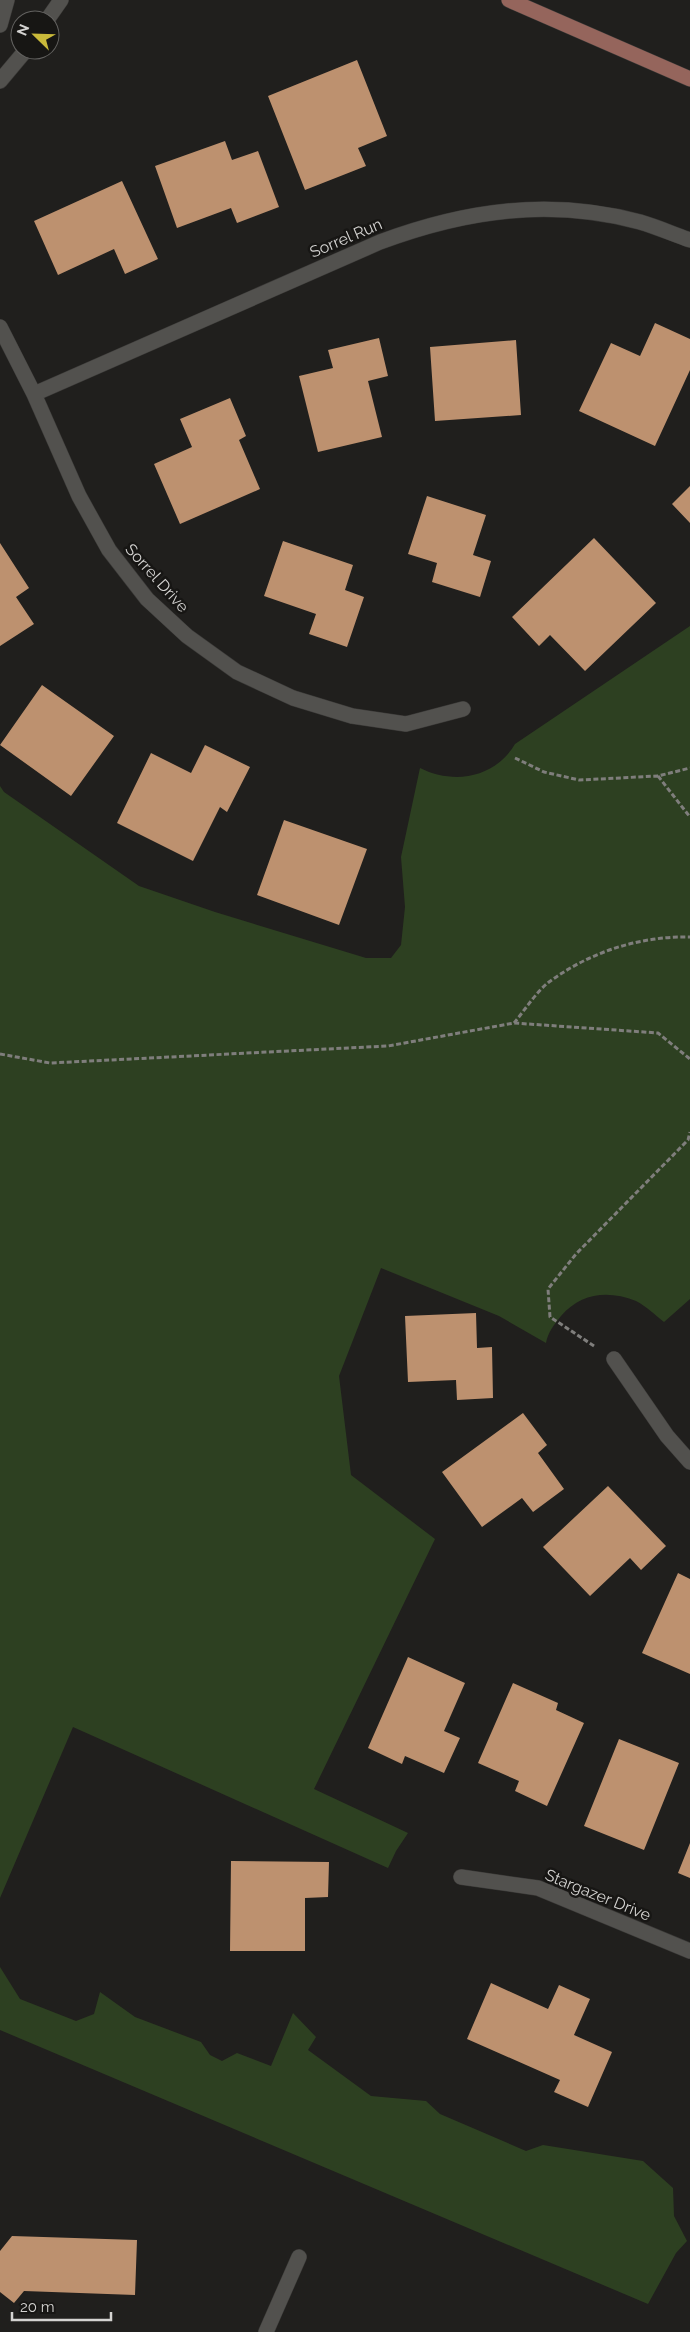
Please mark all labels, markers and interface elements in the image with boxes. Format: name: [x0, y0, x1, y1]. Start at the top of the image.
north arrow: [10, 10, 60, 60]
text: N: [14, 22, 32, 38]
street label: Sorrel Run: [307, 214, 385, 262]
street label: Sorrel Drive: [121, 540, 193, 616]
street label: Stargazer Drive: [542, 1865, 654, 1925]
scale bar: [12, 2290, 111, 2322]
text: 20 m: [20, 2298, 55, 2316]

